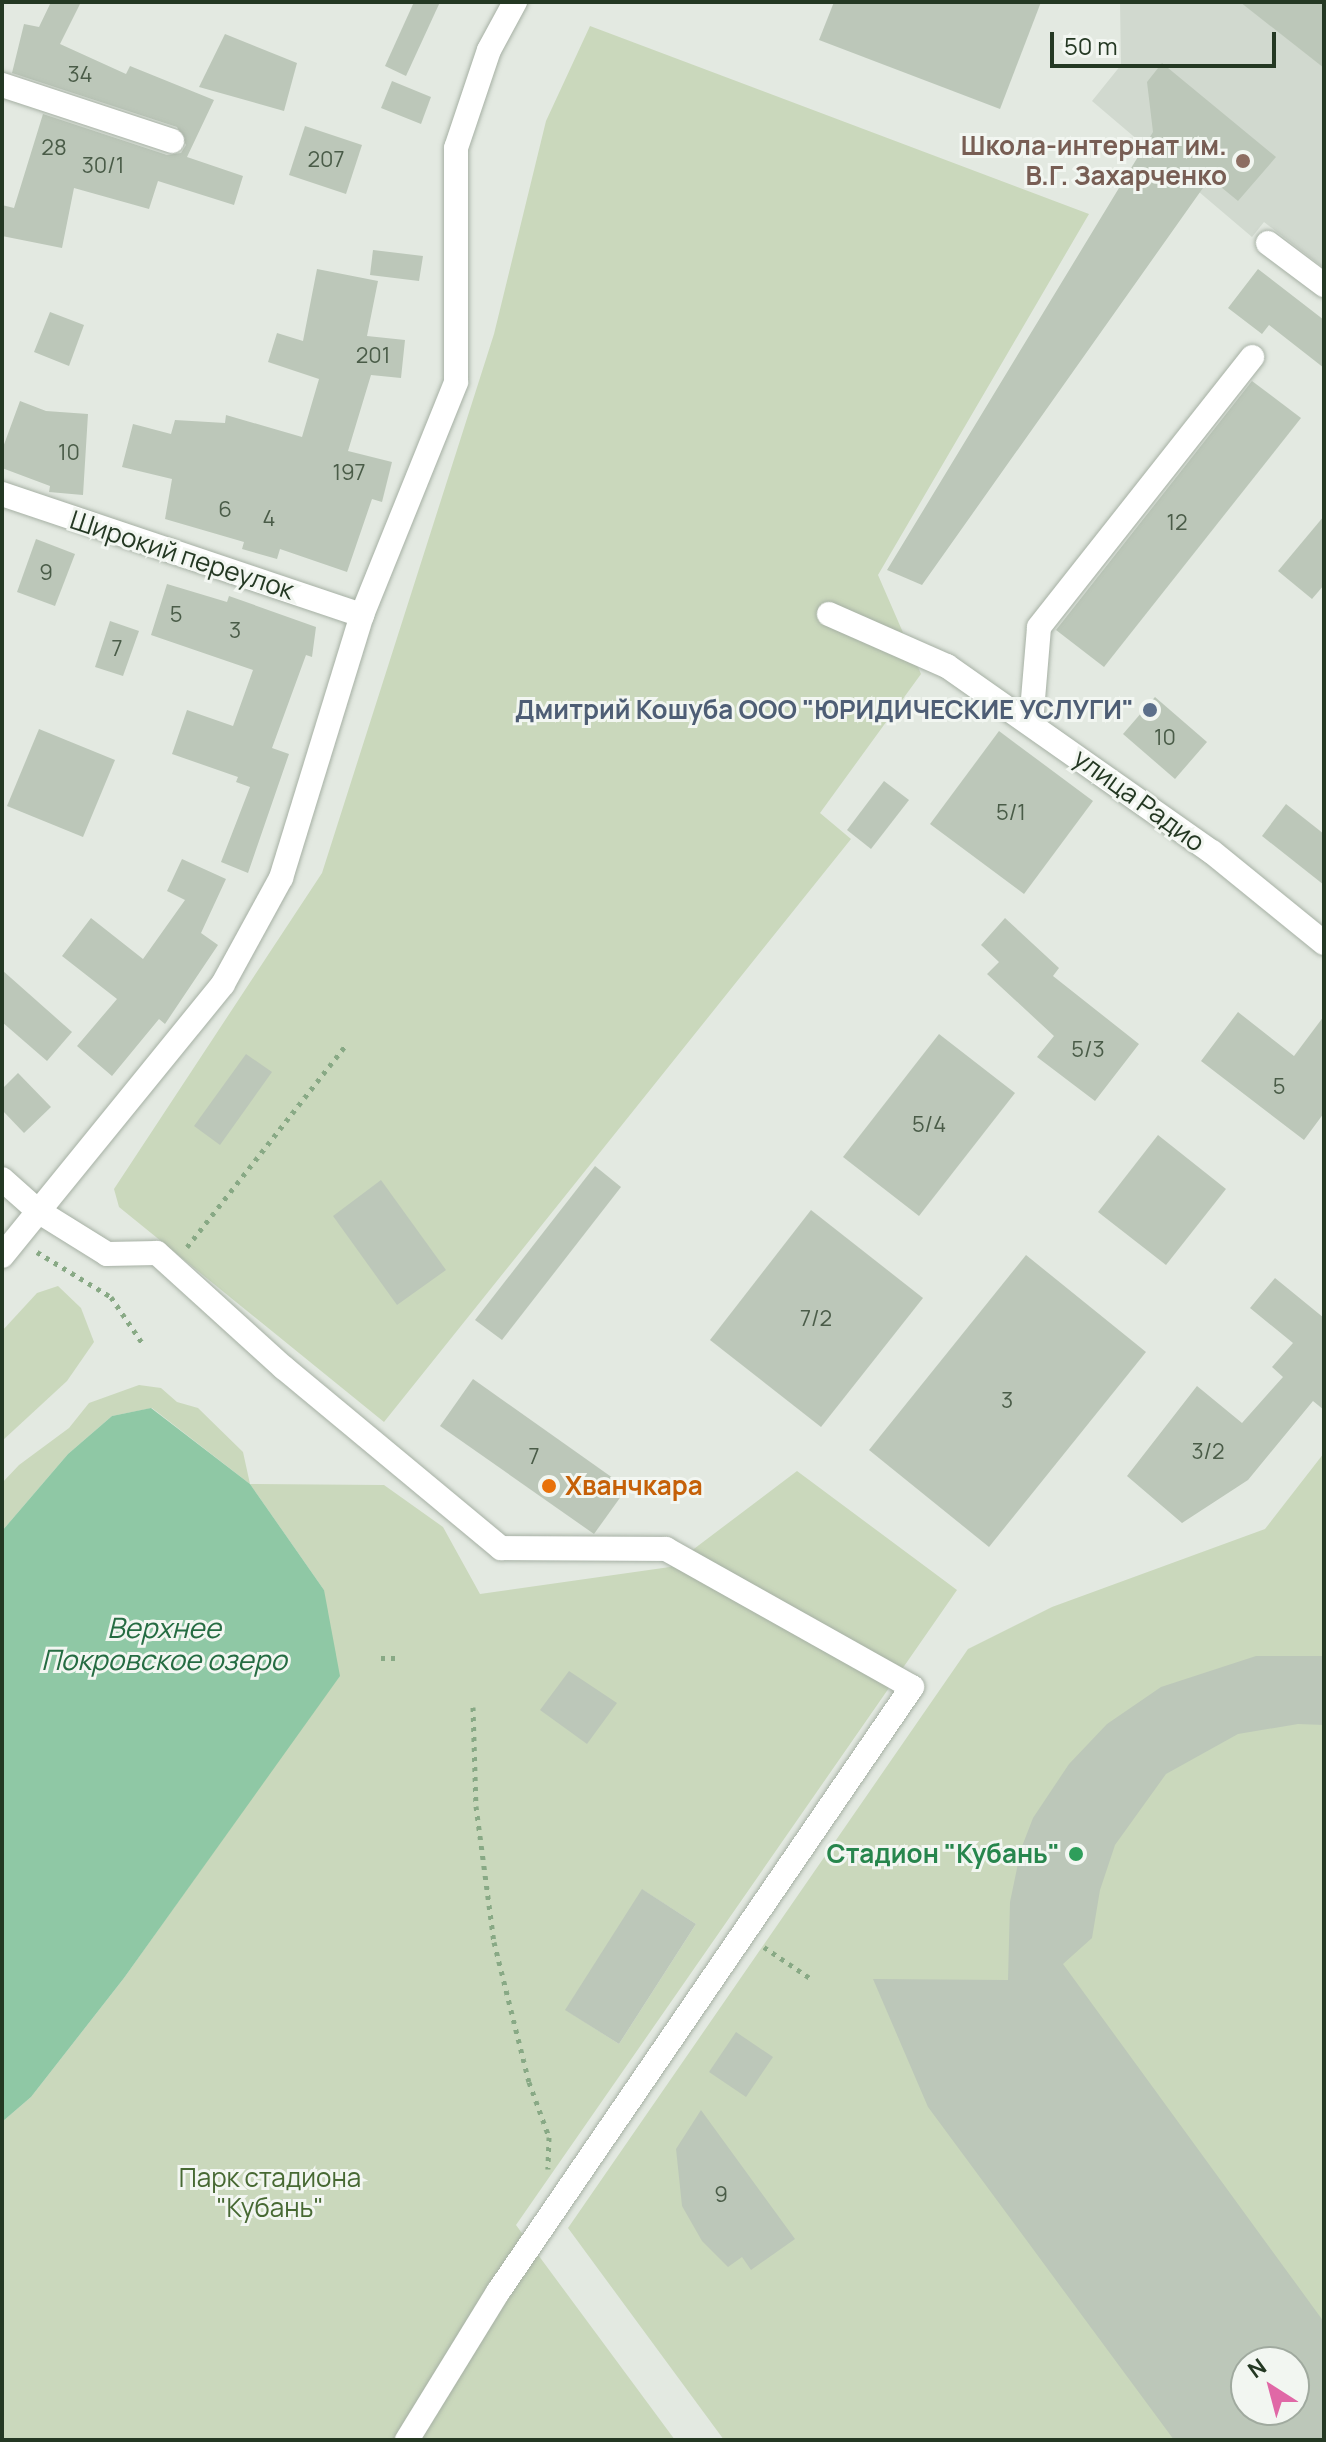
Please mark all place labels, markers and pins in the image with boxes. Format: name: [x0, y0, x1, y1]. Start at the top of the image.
place label: Школа-интернат им. В.Г. Захарченко: [961, 130, 1227, 192]
marker: Школа-интернат им. В.Г. Захарченко: [1234, 152, 1252, 170]
place label: Дмитрий Кошуба ООО "ЮРИДИЧЕСКИЕ УСЛУГИ": [515, 694, 1134, 726]
marker: Дмитрий Кошуба ООО "ЮРИДИЧЕСКИЕ УСЛУГИ": [1141, 701, 1159, 719]
place label: Хванчкара: [565, 1470, 703, 1502]
marker: Хванчкара: [540, 1477, 558, 1495]
place label: Стадион "Кубань": [827, 1838, 1060, 1870]
marker: Стадион "Кубань": [1067, 1845, 1085, 1863]

